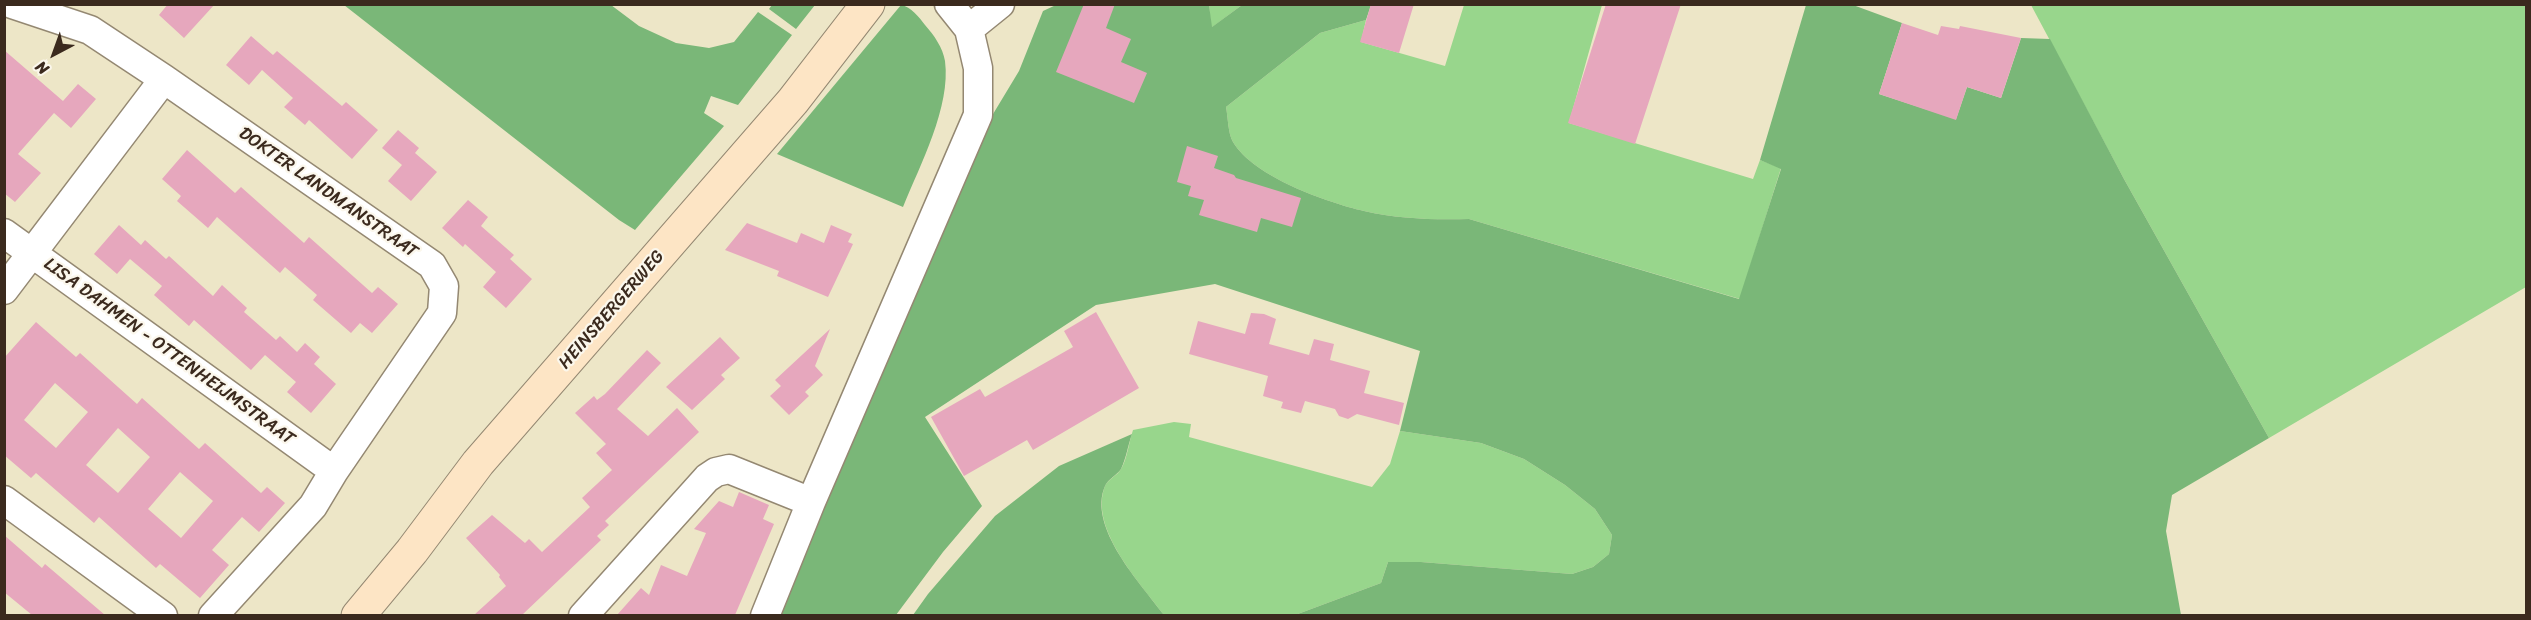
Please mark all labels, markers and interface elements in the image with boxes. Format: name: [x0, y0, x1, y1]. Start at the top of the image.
north arrow: [24, 24, 84, 84]
text: N: [28, 53, 56, 83]
street label: DOKTER LANDMANSTRAAT: [234, 123, 422, 263]
street label: HEINSBERGERWEG: [555, 246, 669, 374]
street label: LISA DAHMEN - OTTENHEIJMSTRAAT: [39, 254, 299, 450]

